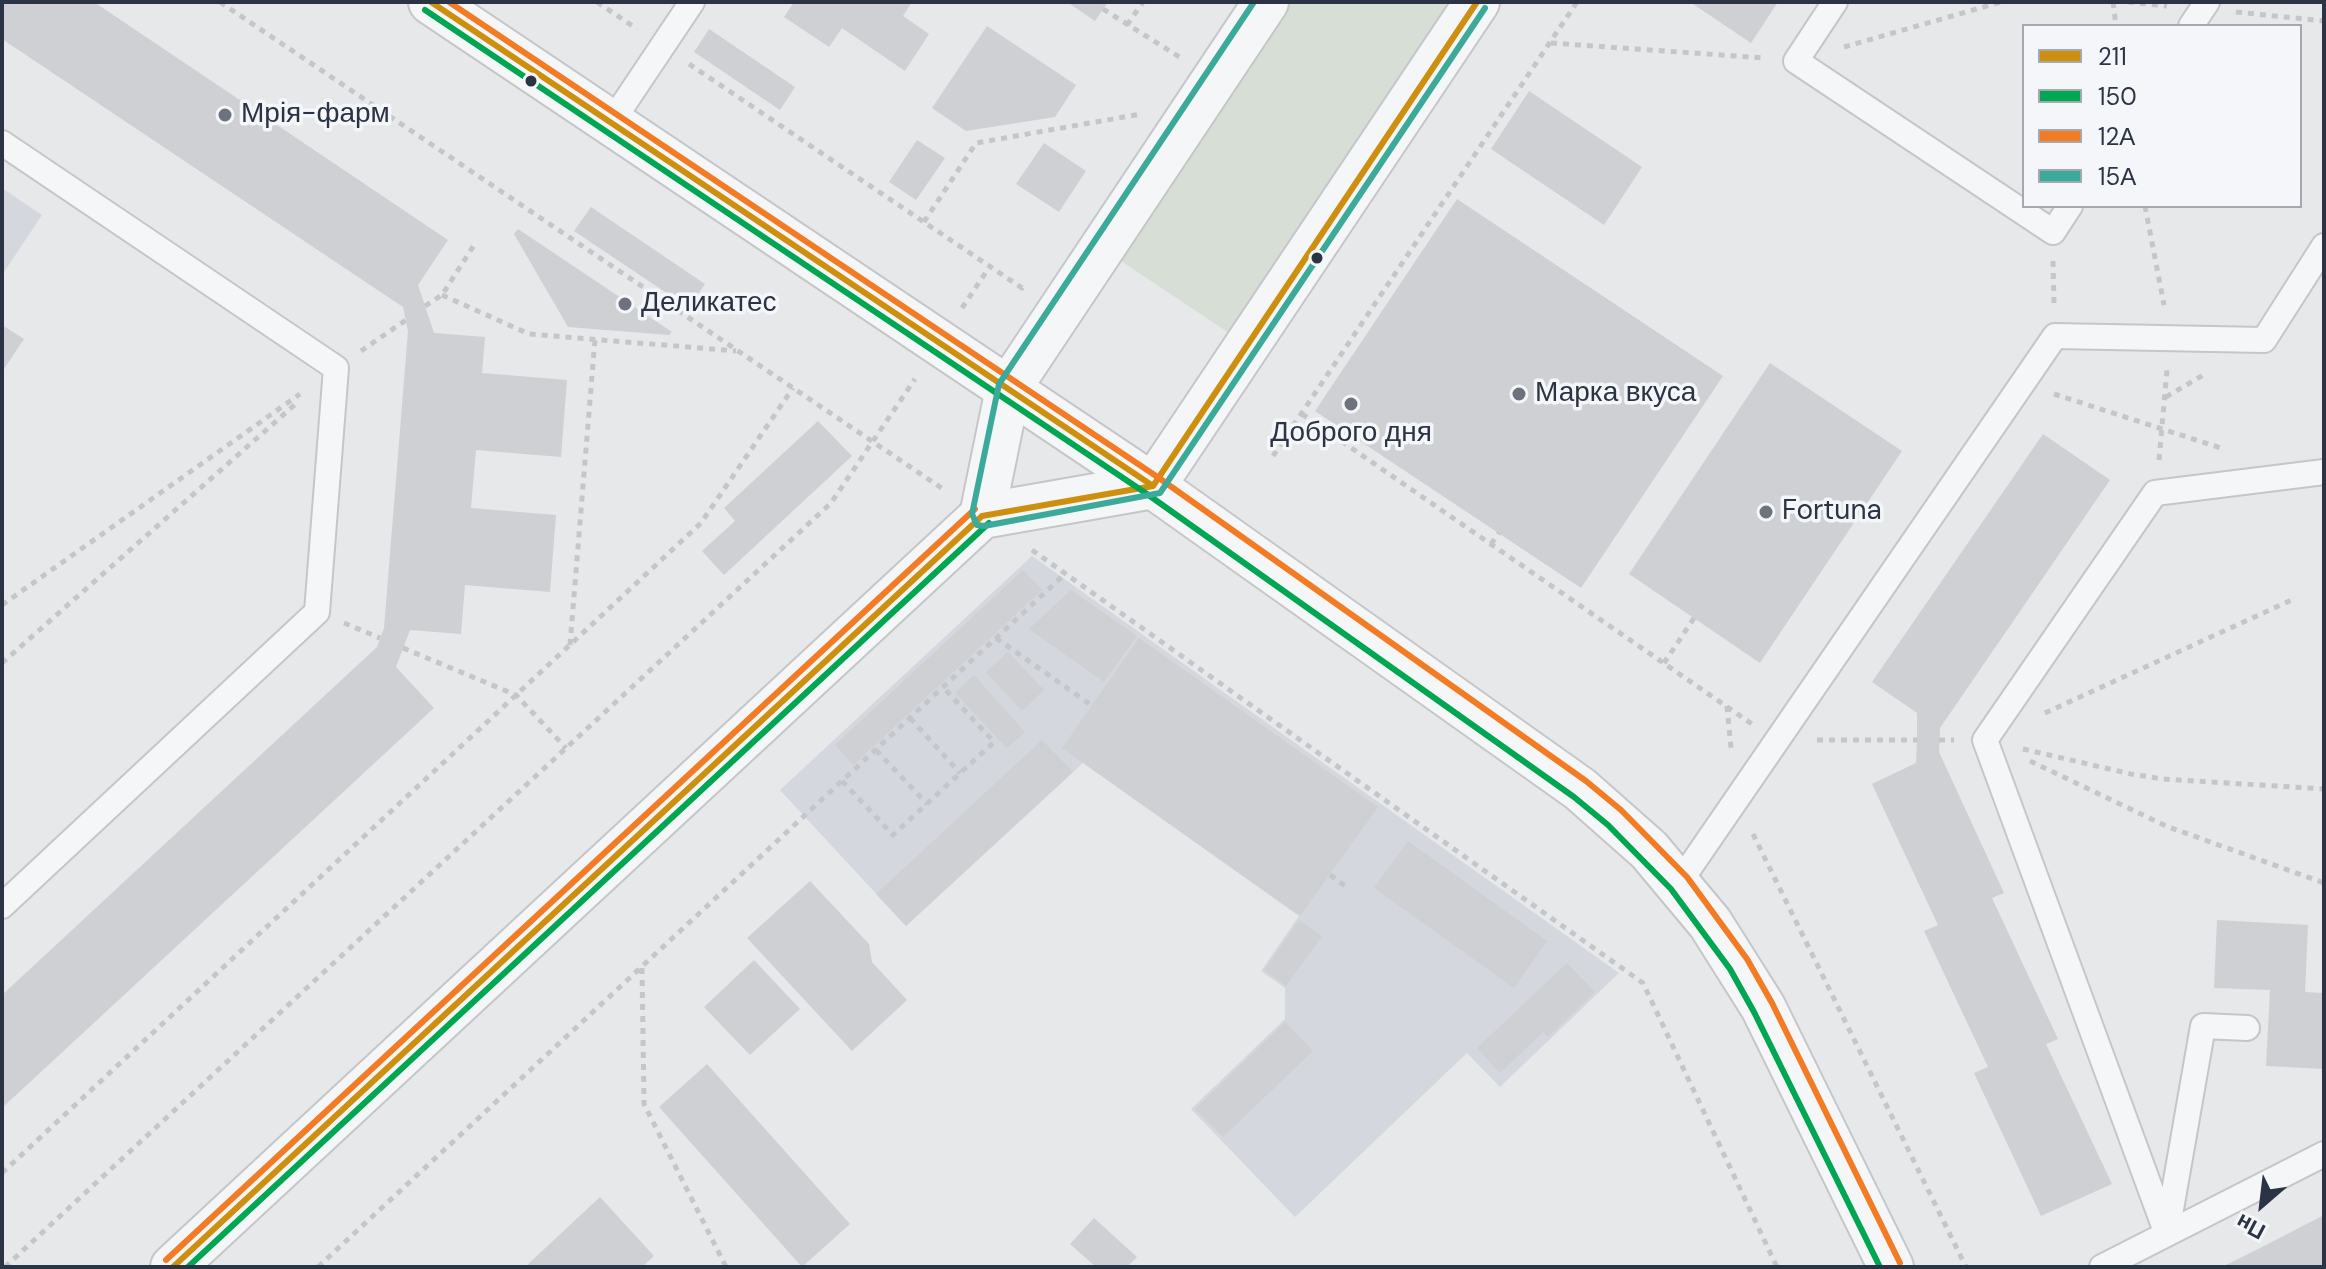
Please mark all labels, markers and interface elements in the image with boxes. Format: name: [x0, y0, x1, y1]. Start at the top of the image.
legend: [2022, 24, 2302, 208]
text: 211: [2098, 41, 2127, 72]
unlabelled marker: [523, 73, 539, 89]
text: 150: [2098, 81, 2137, 112]
place label: Мрія-фарм: [241, 98, 390, 132]
marker: Мрія-фарм: [216, 106, 234, 124]
text: 12А: [2098, 121, 2135, 152]
text: 15А: [2098, 161, 2136, 192]
unlabelled marker: [1309, 250, 1325, 266]
place label: Деликатес: [641, 287, 776, 321]
marker: Деликатес: [616, 295, 634, 313]
place label: Марка вкуса: [1535, 377, 1696, 411]
marker: Марка вкуса: [1510, 385, 1528, 403]
marker: Доброго дня: [1342, 395, 1360, 413]
place label: Доброго дня: [1270, 417, 1432, 451]
place label: Fortuna: [1782, 495, 1882, 529]
marker: Fortuna: [1757, 503, 1775, 521]
north arrow: [2222, 1165, 2302, 1245]
text: Пн: [2231, 1207, 2270, 1246]

